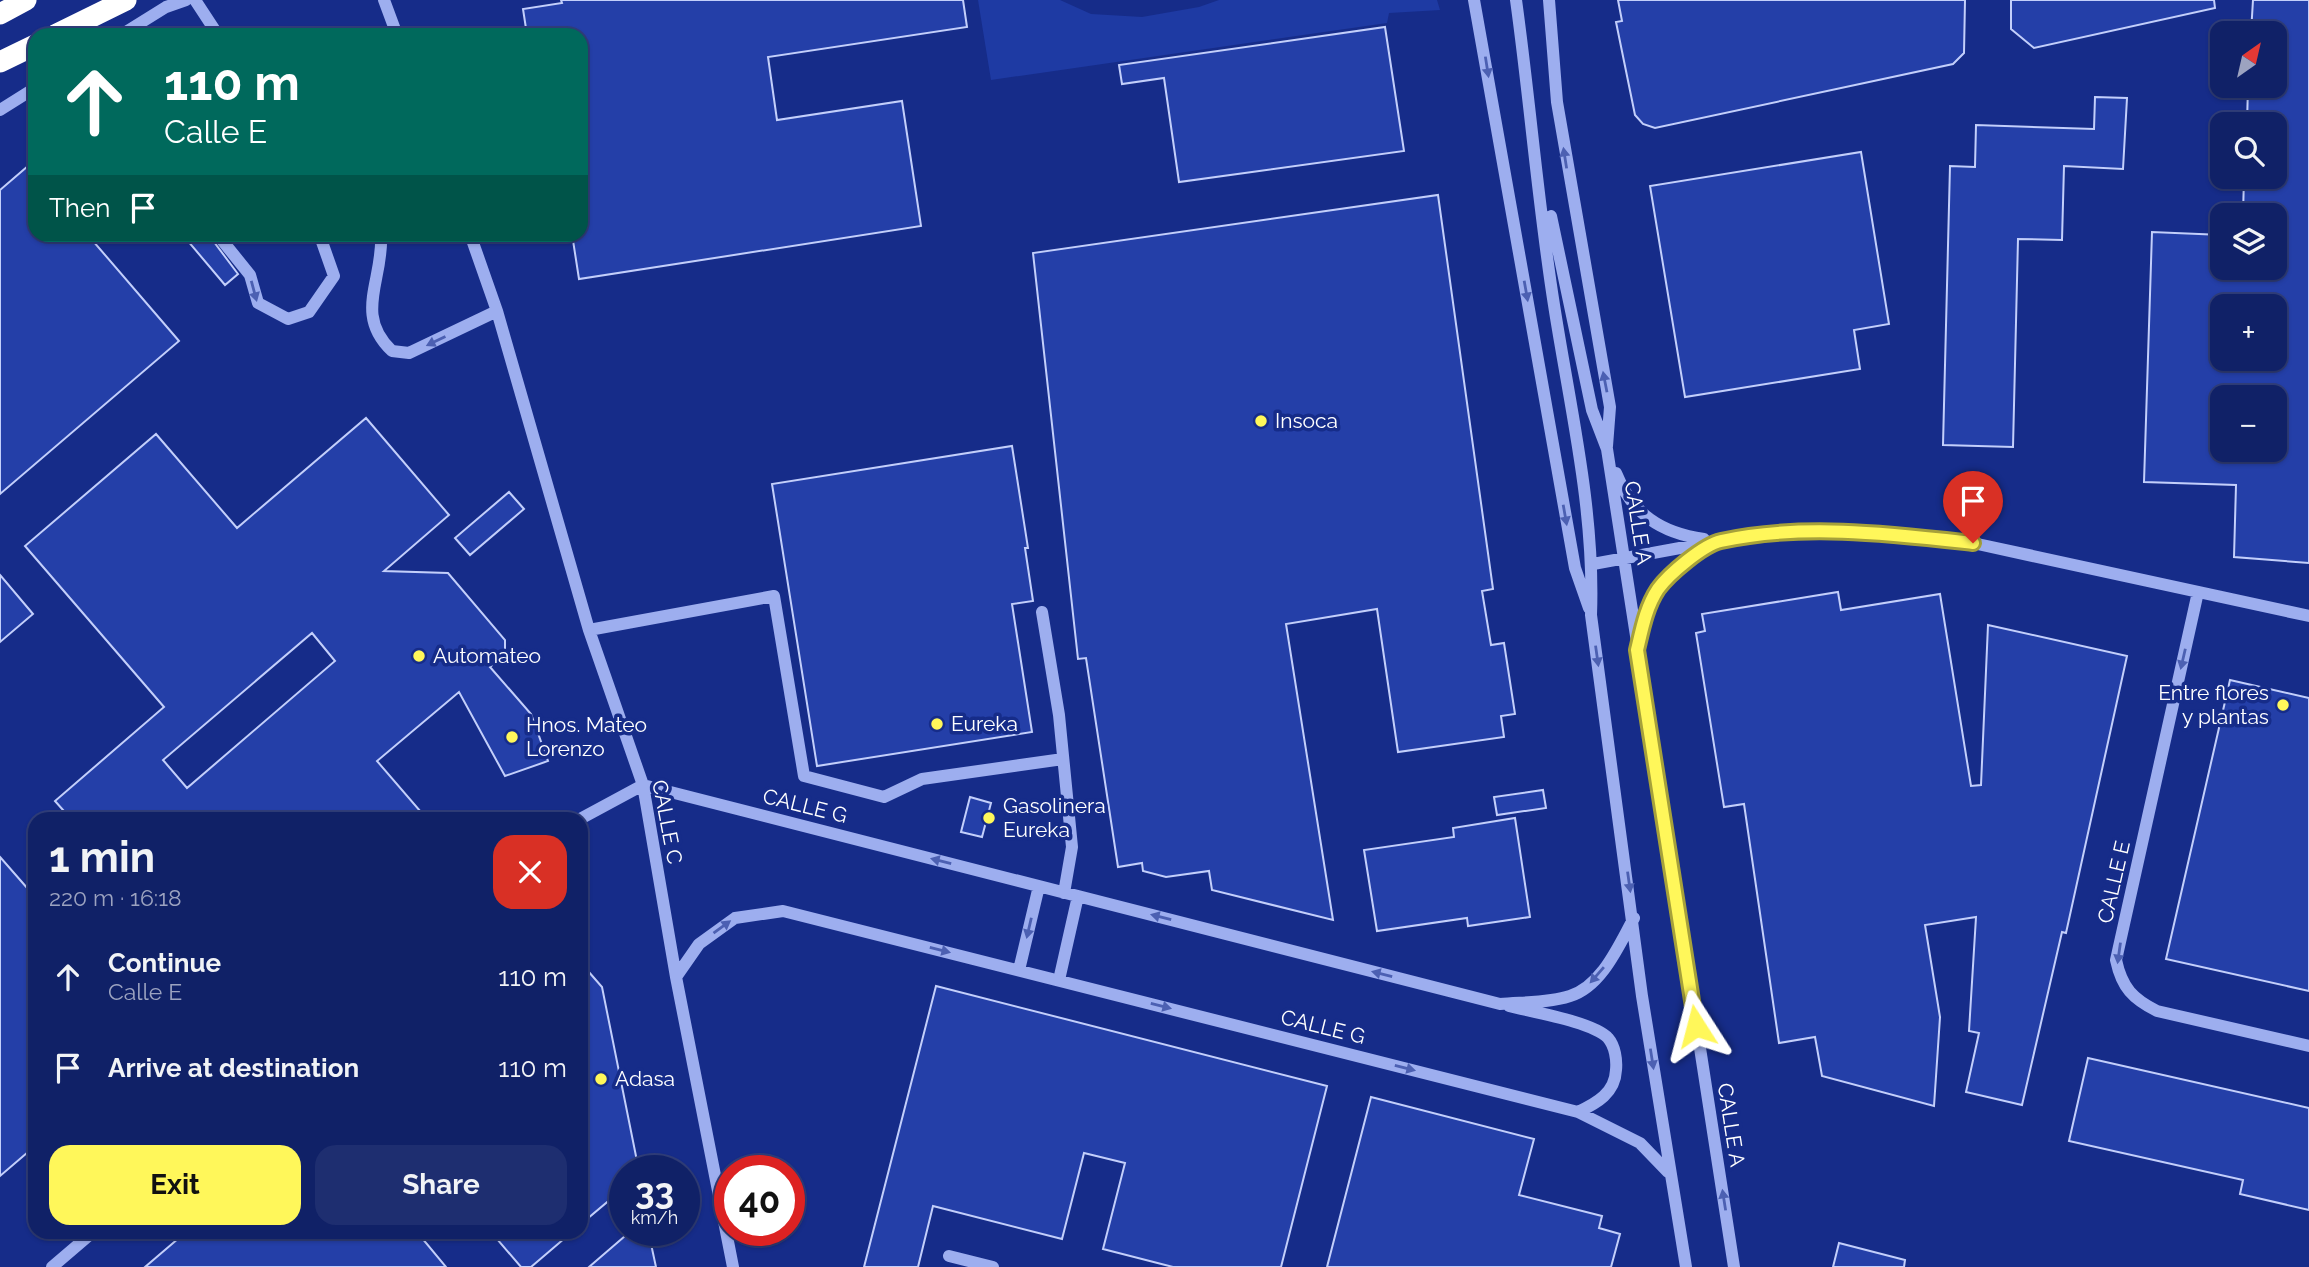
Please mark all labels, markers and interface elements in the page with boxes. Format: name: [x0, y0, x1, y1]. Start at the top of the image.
north arrow: [2210, 21, 2287, 98]
map controls: [2210, 21, 2287, 462]
text: 110 m: [164, 54, 300, 111]
icon: ahead: [49, 56, 140, 147]
one-way arrow: [1482, 56, 1493, 78]
button: search: [2210, 112, 2287, 189]
text: Calle E: [164, 113, 267, 150]
one-way arrow: [1559, 147, 1570, 169]
icon: arrive: [124, 189, 162, 227]
text: Then: [49, 193, 110, 223]
button: layers: [2210, 203, 2287, 280]
one-way arrow: [249, 280, 260, 302]
one-way arrow: [1520, 280, 1531, 302]
button: +: [2210, 294, 2287, 371]
one-way arrow: [426, 335, 446, 346]
one-way arrow: [1599, 371, 1610, 393]
button: −: [2210, 385, 2287, 462]
place label: Insoca: [1275, 408, 1338, 433]
marker: Insoca: [1253, 413, 1269, 429]
pin: [1943, 471, 2003, 543]
street label: CALLE A: [1620, 479, 1657, 567]
icon: arrive: [1954, 482, 1992, 520]
one-way arrow: [1560, 504, 1571, 526]
place label: Automateo: [433, 643, 541, 668]
one-way arrow: [1592, 645, 1603, 667]
marker: Automateo: [411, 648, 427, 664]
one-way arrow: [2178, 648, 2189, 670]
place label: Entre flores y plantas: [2158, 680, 2269, 729]
marker: Entre flores y plantas: [2275, 697, 2291, 713]
place label: Eureka: [951, 711, 1018, 736]
place label: Hnos. Mateo Lorenzo: [526, 712, 647, 761]
marker: Eureka: [929, 716, 945, 732]
marker: Hnos. Mateo Lorenzo: [504, 729, 520, 745]
street label: CALLE C: [647, 778, 688, 866]
street label: CALLE G: [760, 783, 850, 828]
place label: Gasolinera Eureka: [1003, 793, 1106, 842]
marker: Gasolinera Eureka: [981, 810, 997, 826]
text: 1 min: [49, 833, 155, 882]
button: close: [493, 835, 567, 909]
street label: CALLE E: [2092, 838, 2135, 926]
one-way arrow: [930, 855, 952, 866]
one-way arrow: [1623, 871, 1634, 893]
text: 220 m · 16:18: [49, 884, 182, 911]
one-way arrow: [1150, 912, 1171, 922]
one-way arrow: [1023, 917, 1034, 939]
one-way arrow: [712, 920, 730, 935]
one-way arrow: [2113, 942, 2124, 964]
one-way arrow: [930, 945, 952, 956]
text: Continue: [108, 948, 221, 978]
icon: ahead: [49, 958, 87, 996]
text: 110 m: [498, 962, 567, 992]
one-way arrow: [1589, 966, 1605, 984]
one-way arrow: [1371, 968, 1393, 979]
text: Calle E: [108, 978, 182, 1005]
position arrow: [1659, 989, 1733, 1063]
one-way arrow: [1150, 1001, 1172, 1012]
street label: CALLE G: [1278, 1004, 1368, 1049]
one-way arrow: [1647, 1048, 1658, 1070]
icon: arrive: [49, 1049, 87, 1087]
text: Arrive at destination: [108, 1053, 359, 1083]
text: 110 m: [498, 1053, 567, 1083]
one-way arrow: [1394, 1063, 1416, 1074]
place label: Adasa: [615, 1066, 675, 1091]
marker: Adasa: [593, 1071, 609, 1087]
street label: CALLE A: [1713, 1081, 1750, 1169]
button: Exit: [49, 1145, 301, 1225]
button: Share: [315, 1145, 567, 1225]
speed limit sign: 40: [714, 1155, 805, 1246]
text: 33: [635, 1171, 674, 1212]
one-way arrow: [1718, 1188, 1729, 1210]
text: km/h: [631, 1207, 678, 1228]

